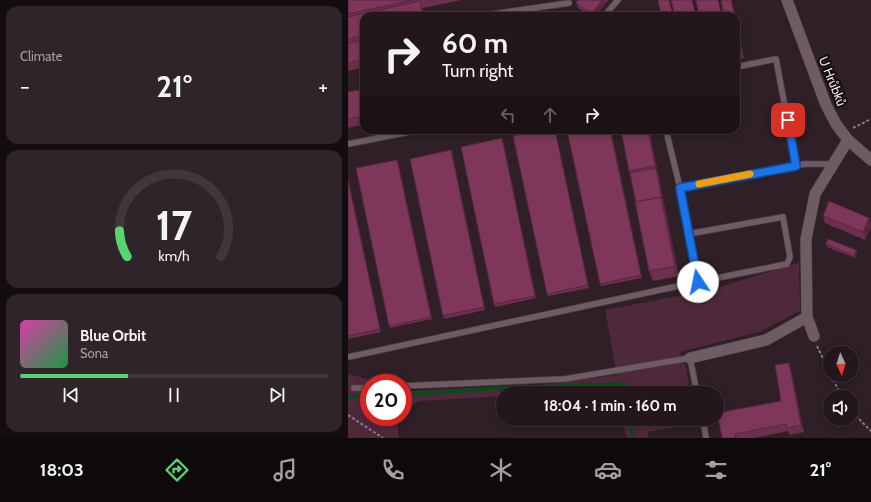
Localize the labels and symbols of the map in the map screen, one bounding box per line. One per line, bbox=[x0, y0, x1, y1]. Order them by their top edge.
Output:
street label: U Hrůbků bbox=[816, 54, 850, 108]
pin bbox=[771, 103, 805, 137]
position arrow bbox=[677, 261, 719, 303]
north arrow bbox=[823, 346, 859, 382]
speed limit sign: 20 bbox=[360, 374, 412, 426]

